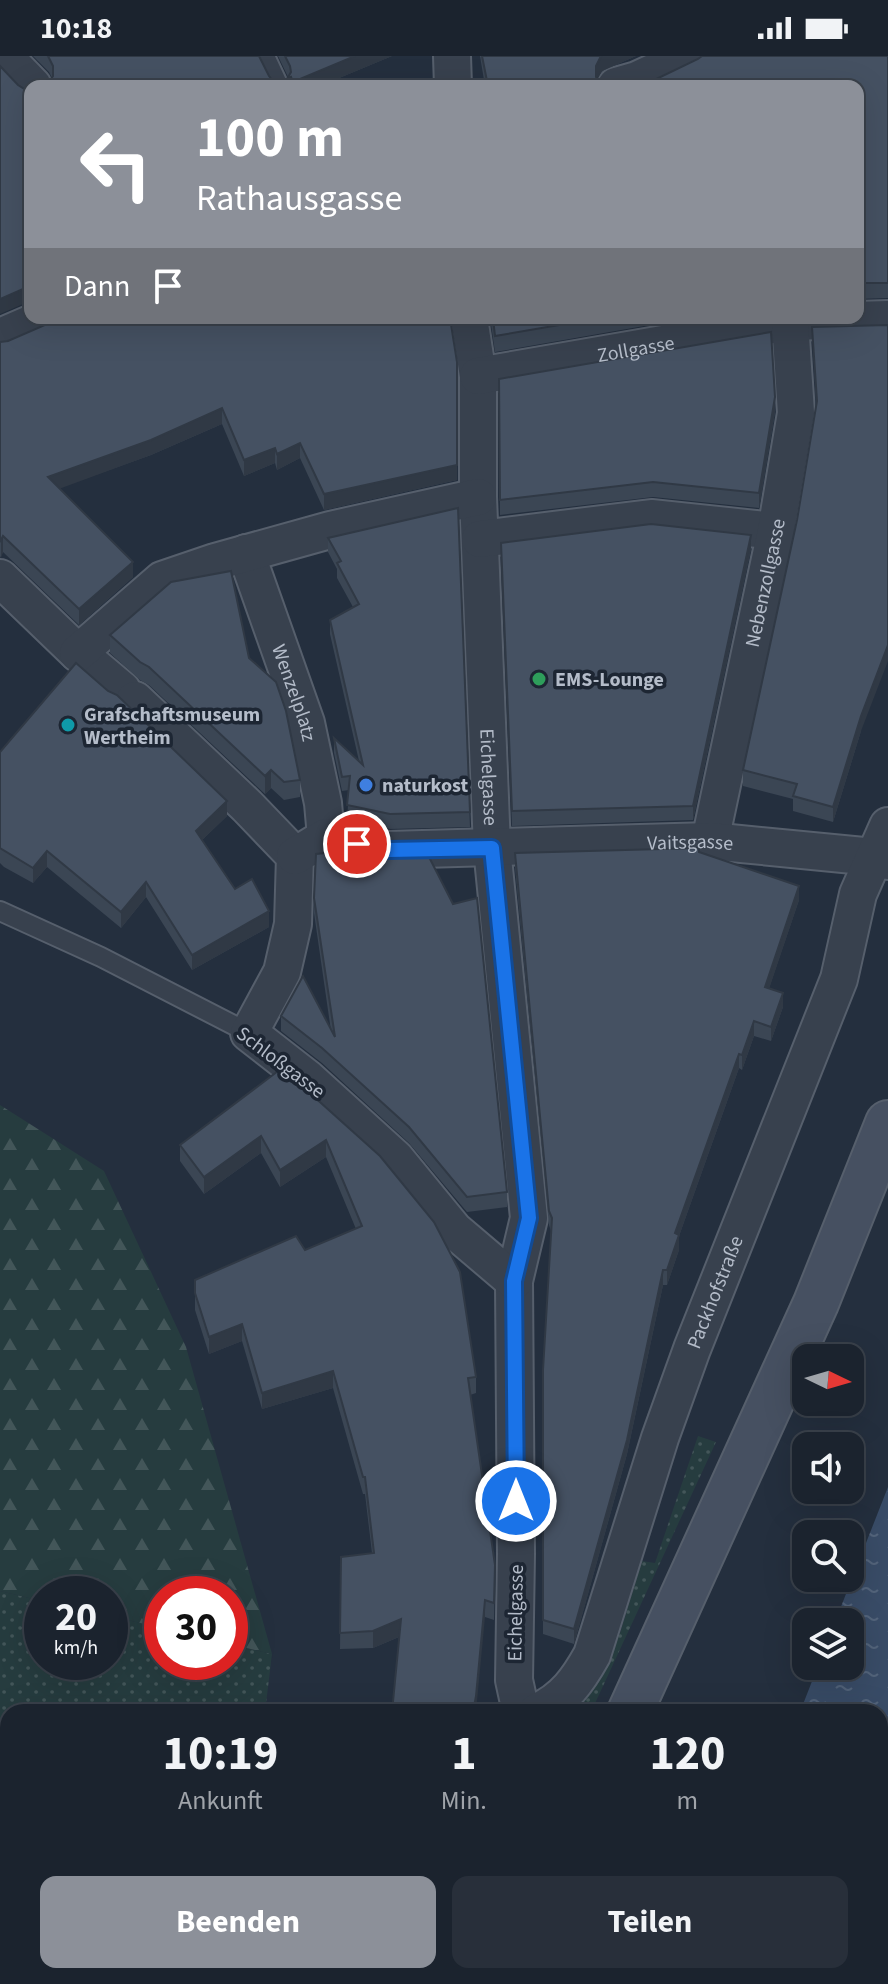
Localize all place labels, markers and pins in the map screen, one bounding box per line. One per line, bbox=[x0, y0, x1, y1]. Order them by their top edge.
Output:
place label: EMS-Lounge bbox=[555, 666, 664, 694]
marker: EMS-Lounge bbox=[530, 670, 548, 688]
place label: Grafschaftsmuseum Wertheim bbox=[84, 701, 260, 752]
marker: Grafschaftsmuseum Wertheim bbox=[59, 716, 77, 734]
place label: naturkost bbox=[382, 772, 468, 800]
marker: naturkost bbox=[357, 776, 375, 794]
pin bbox=[323, 810, 391, 878]

